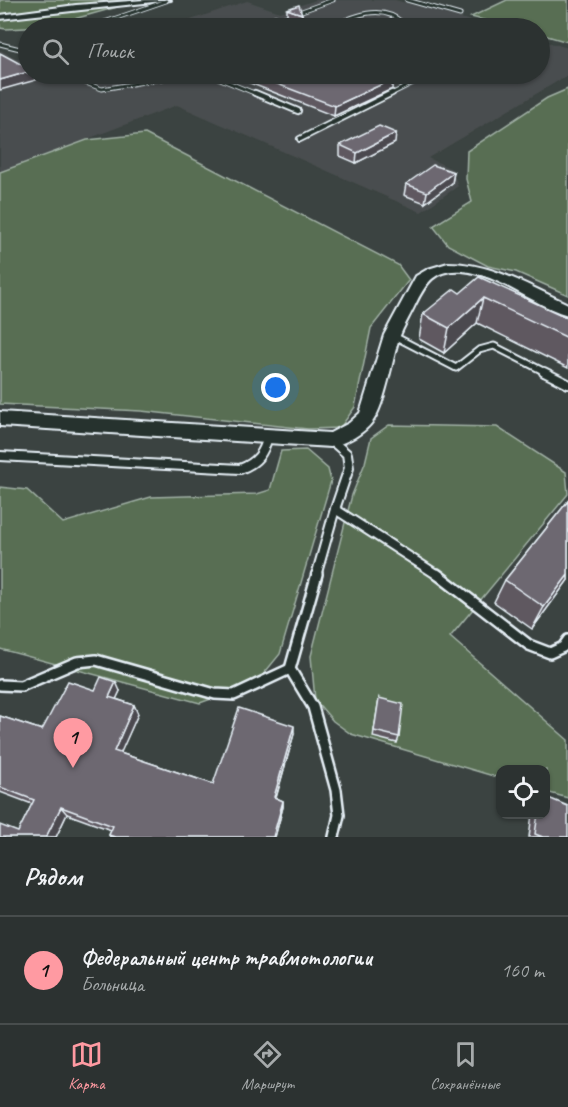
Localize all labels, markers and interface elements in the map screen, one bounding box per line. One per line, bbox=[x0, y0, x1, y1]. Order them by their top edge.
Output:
search box bbox=[18, 18, 550, 84]
icon: search bbox=[39, 35, 72, 68]
text: Поиск bbox=[87, 37, 133, 65]
your location bbox=[261, 373, 290, 402]
pin: 1 bbox=[54, 718, 92, 768]
map controls bbox=[496, 765, 550, 819]
button: locate bbox=[496, 765, 550, 819]
text: Рядом bbox=[24, 860, 82, 893]
text: Федеральный центр травмотологии bbox=[81, 944, 372, 972]
text: 1 bbox=[39, 958, 48, 983]
text: 160 m bbox=[501, 958, 544, 983]
text: Больница bbox=[81, 972, 144, 997]
tab: Карта bbox=[68, 1038, 105, 1094]
tab: Маршрут bbox=[241, 1038, 294, 1094]
tab: Сохранённые bbox=[430, 1038, 500, 1094]

